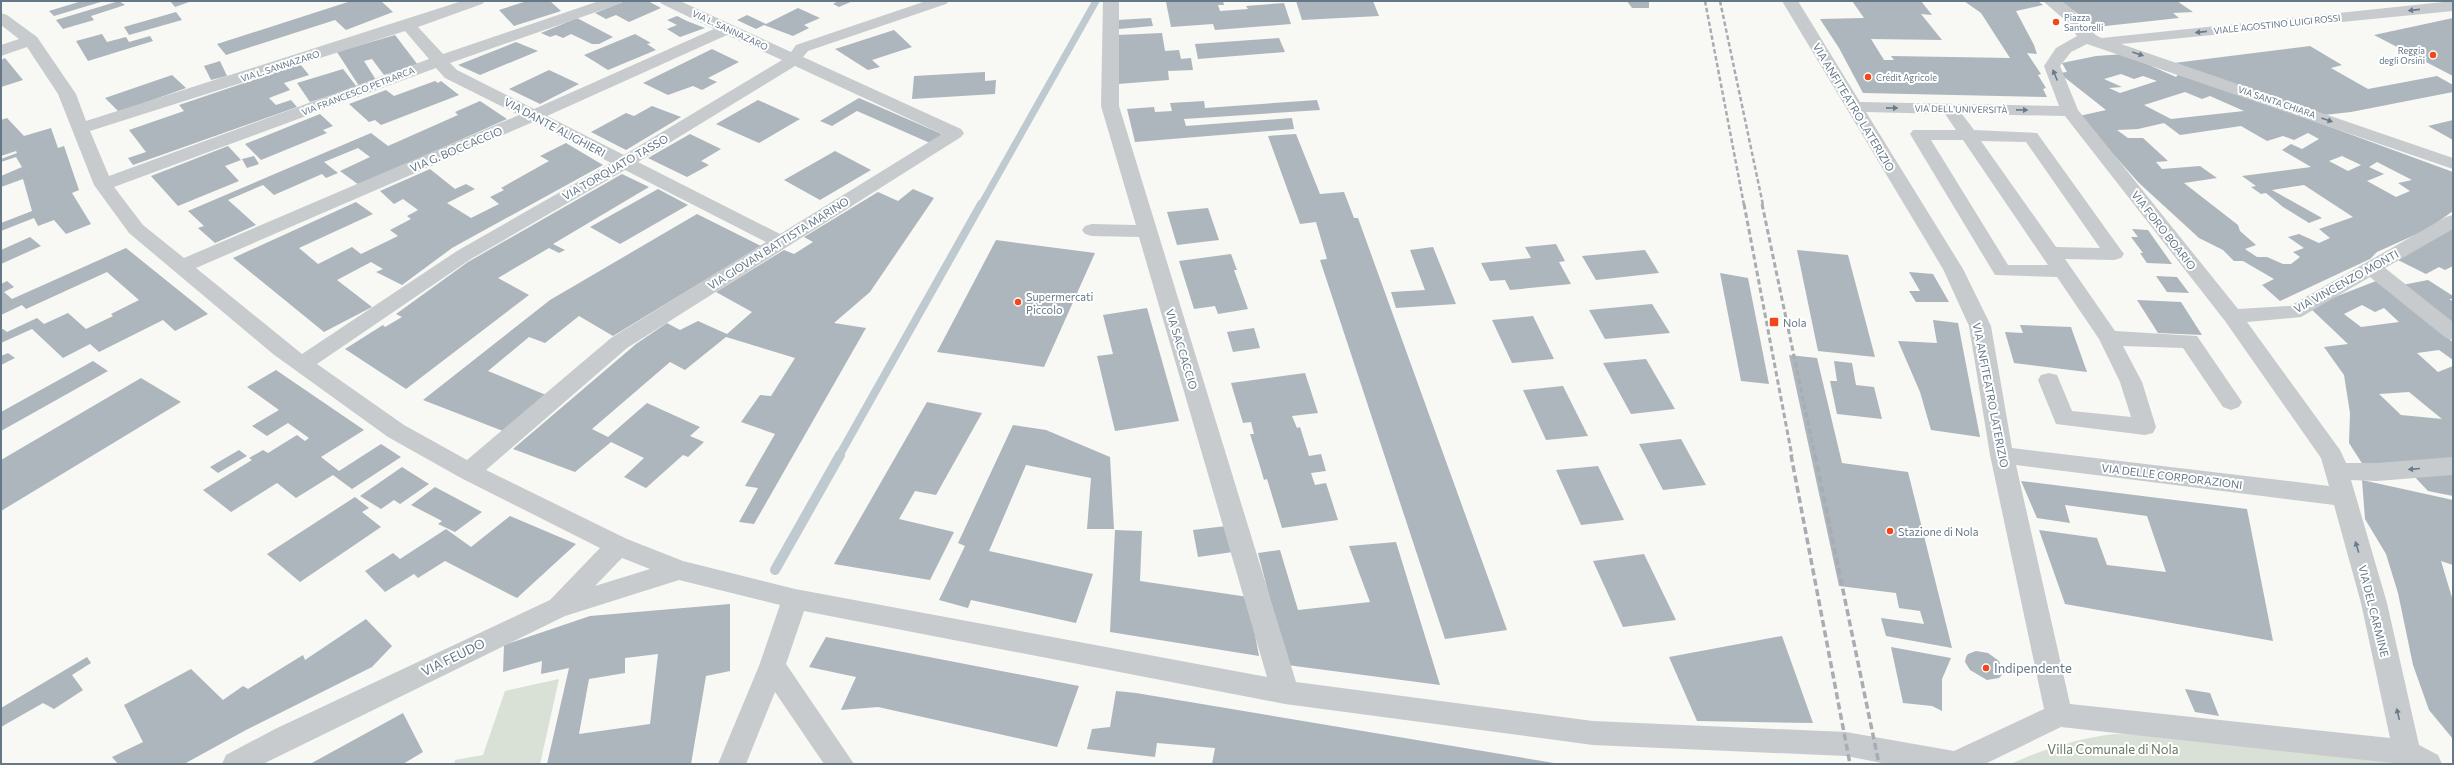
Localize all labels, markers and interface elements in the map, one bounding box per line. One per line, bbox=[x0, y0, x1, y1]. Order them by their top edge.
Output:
one-way arrow bbox=[2408, 7, 2420, 13]
street label: VIA L. SANNAZARO bbox=[690, 8, 770, 52]
place label: Piazza Santorelli bbox=[2064, 12, 2103, 33]
street label: VIALE AGOSTINO LUIGI ROSSI bbox=[2213, 12, 2341, 36]
marker: Piazza Santorelli bbox=[2051, 17, 2061, 27]
one-way arrow bbox=[2195, 28, 2207, 35]
street label: VIA ANFITEATRO LATERIZIO bbox=[1810, 40, 1898, 174]
place label: Reggia degli Orsini bbox=[2379, 45, 2425, 66]
street label: VIA L. SANNAZARO bbox=[239, 48, 321, 84]
marker: Reggia degli Orsini bbox=[2428, 50, 2438, 60]
one-way arrow bbox=[2132, 52, 2144, 58]
street label: VIA FRANCESCO PETRARCA bbox=[300, 64, 416, 118]
one-way arrow bbox=[2052, 68, 2058, 80]
marker: Crédit Agricole bbox=[1863, 72, 1873, 82]
place label: Crédit Agricole bbox=[1876, 72, 1937, 83]
street label: VIA SANTA CHIARA bbox=[2237, 83, 2317, 121]
street label: VIA DANTE ALIGHIERI bbox=[502, 95, 608, 159]
street label: VIA DELL'UNIVERSITÀ bbox=[1914, 102, 2008, 115]
one-way arrow bbox=[1886, 105, 1899, 111]
one-way arrow bbox=[2016, 107, 2029, 113]
one-way arrow bbox=[2321, 117, 2333, 123]
street label: VIA G. BOCCACCIO bbox=[408, 124, 504, 174]
street label: VIA TORQUATO TASSO bbox=[560, 131, 670, 203]
street label: VIA FORO BOARIO bbox=[2129, 188, 2199, 272]
street label: VIA GIOVAN BATTISTA MARINO bbox=[705, 194, 851, 292]
street label: VIA VINCENZO MONTI bbox=[2291, 247, 2401, 315]
place label: Supermercati Piccolo bbox=[1026, 290, 1094, 316]
marker: Supermercati Piccolo bbox=[1013, 297, 1023, 307]
street label: VIA SACCACCIO bbox=[1164, 307, 1200, 391]
marker: Nola bbox=[1768, 316, 1780, 328]
place label: Nola bbox=[1783, 316, 1806, 329]
street label: VIA ANFITEATRO LATERIZIO bbox=[1971, 321, 2011, 469]
street label: VIA DELLE CORPORAZIONI bbox=[2101, 461, 2243, 491]
one-way arrow bbox=[2408, 466, 2420, 472]
place label: Stazione di Nola bbox=[1898, 525, 1978, 538]
marker: Stazione di Nola bbox=[1885, 526, 1895, 536]
one-way arrow bbox=[2354, 541, 2360, 553]
street label: VIA DEL CARMINE bbox=[2356, 564, 2392, 658]
street label: VIA FEUDO bbox=[419, 635, 487, 679]
place label: Indipendente bbox=[1994, 660, 2072, 676]
marker: Indipendente bbox=[1981, 663, 1991, 673]
one-way arrow bbox=[2395, 708, 2401, 720]
park label: Villa Comunale di Nola bbox=[2047, 741, 2179, 757]

